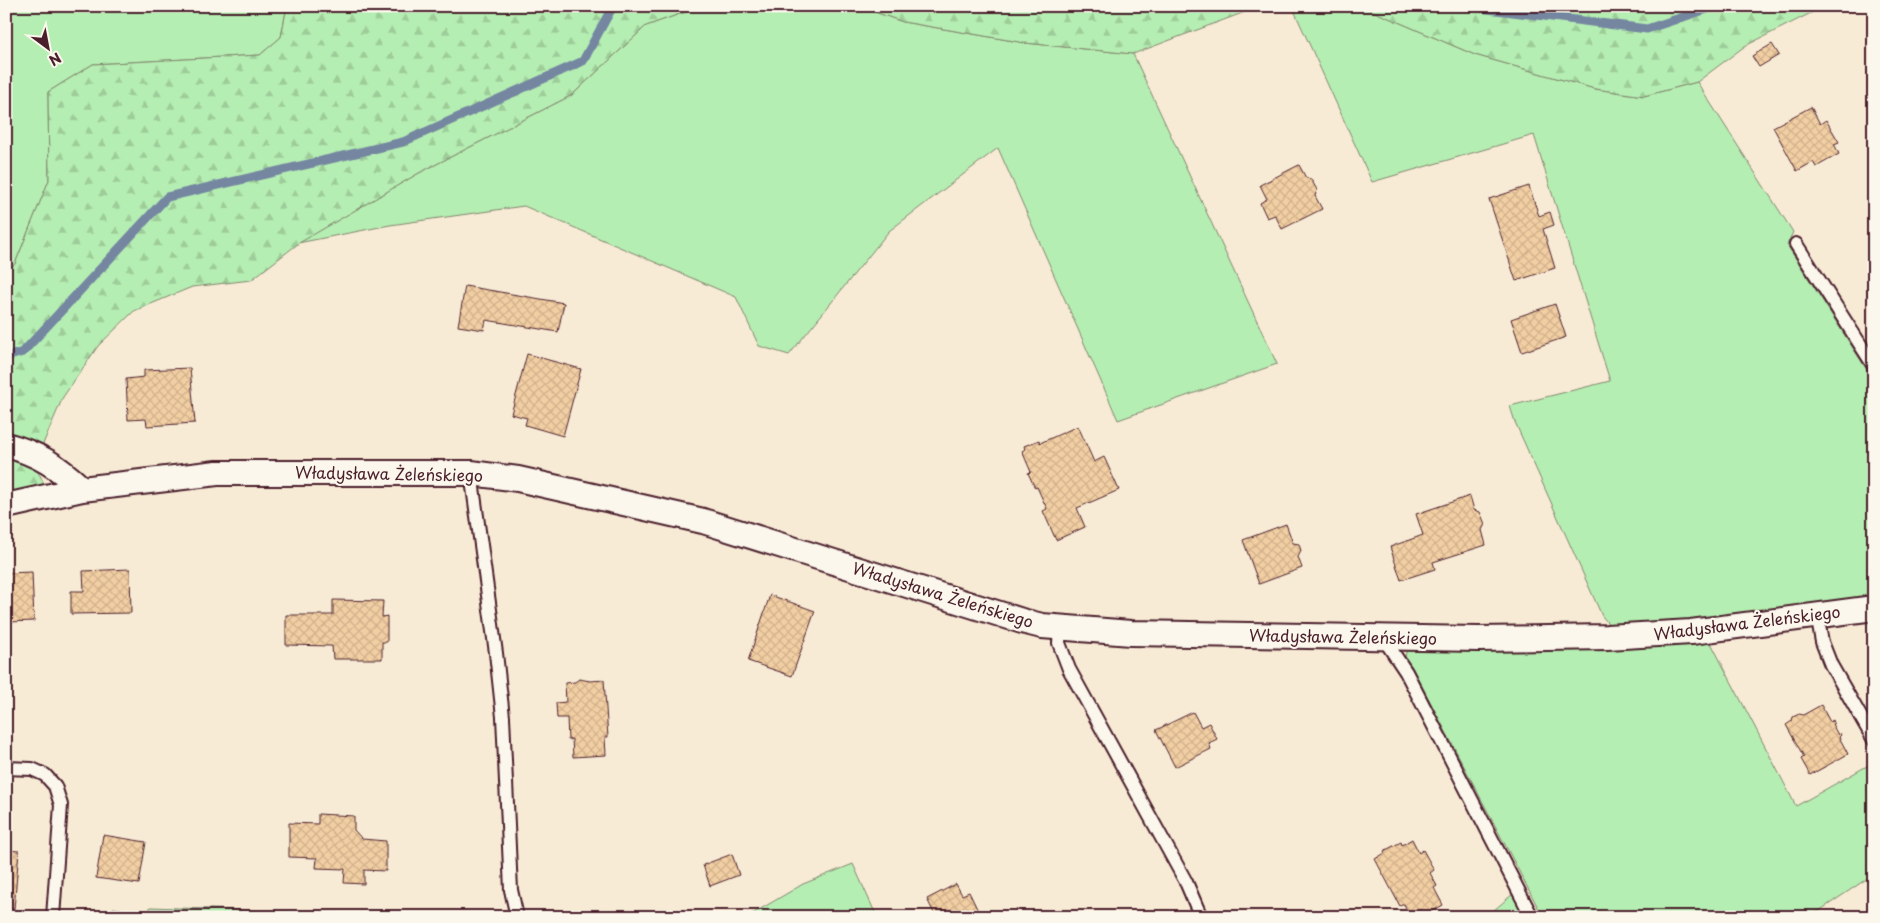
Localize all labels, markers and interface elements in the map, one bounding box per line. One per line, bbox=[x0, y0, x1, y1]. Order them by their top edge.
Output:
north arrow bbox=[22, 22, 72, 72]
text: N bbox=[45, 48, 65, 71]
street label: Władysława Żeleńskiego bbox=[295, 459, 483, 487]
street label: Władysława Żeleńskiego bbox=[850, 555, 1037, 633]
street label: Władysława Żeleńskiego bbox=[1652, 599, 1842, 645]
street label: Władysława Żeleńskiego bbox=[1249, 622, 1437, 650]

